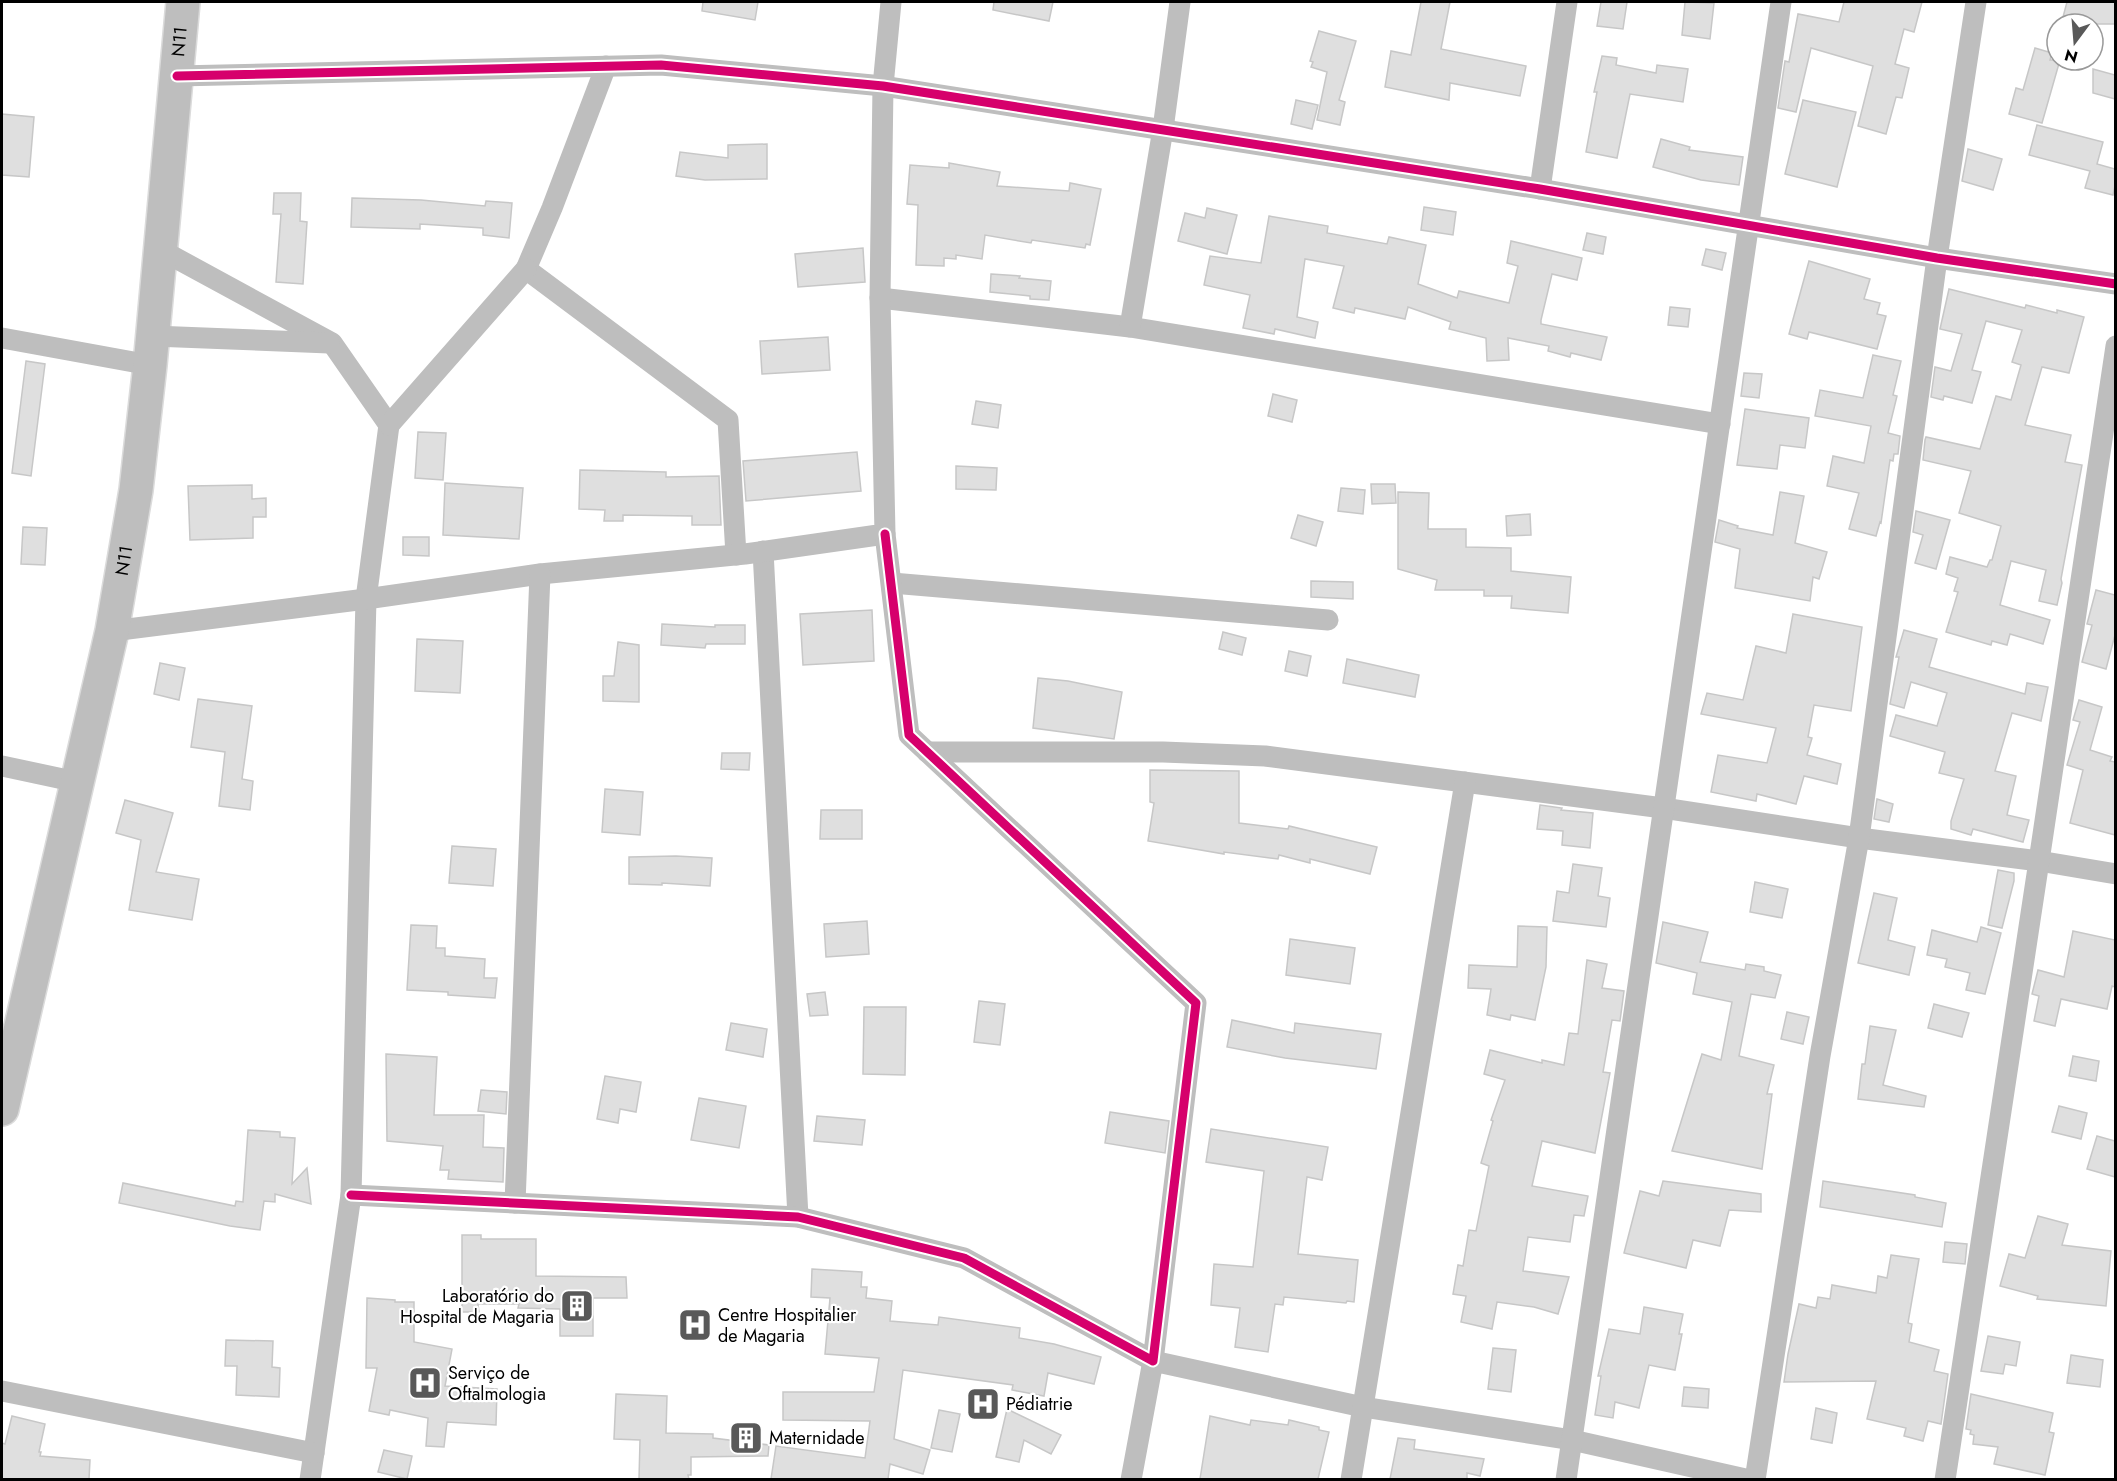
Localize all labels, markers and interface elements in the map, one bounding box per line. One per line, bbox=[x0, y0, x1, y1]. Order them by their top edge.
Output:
north arrow bbox=[2045, 12, 2105, 72]
street label: N11 bbox=[165, 25, 194, 58]
text: N bbox=[2062, 43, 2080, 69]
street label: N11 bbox=[109, 543, 139, 578]
place label: Laboratório do Hospital de Magaria bbox=[400, 1283, 554, 1330]
building icon: Laboratório do Hospital de Magaria bbox=[559, 1288, 595, 1324]
place label: Centre Hospitalier de Magaria bbox=[718, 1302, 857, 1349]
hospital icon: Centre Hospitalier de Magaria bbox=[677, 1307, 713, 1343]
place label: Serviço de Oftalmologia bbox=[448, 1360, 546, 1407]
hospital icon: Serviço de Oftalmologia bbox=[407, 1365, 443, 1401]
hospital icon: Pédiatrie bbox=[965, 1386, 1001, 1422]
place label: Pédiatrie bbox=[1006, 1391, 1073, 1417]
building icon: Maternidade bbox=[728, 1420, 764, 1456]
place label: Maternidade bbox=[769, 1425, 865, 1451]

